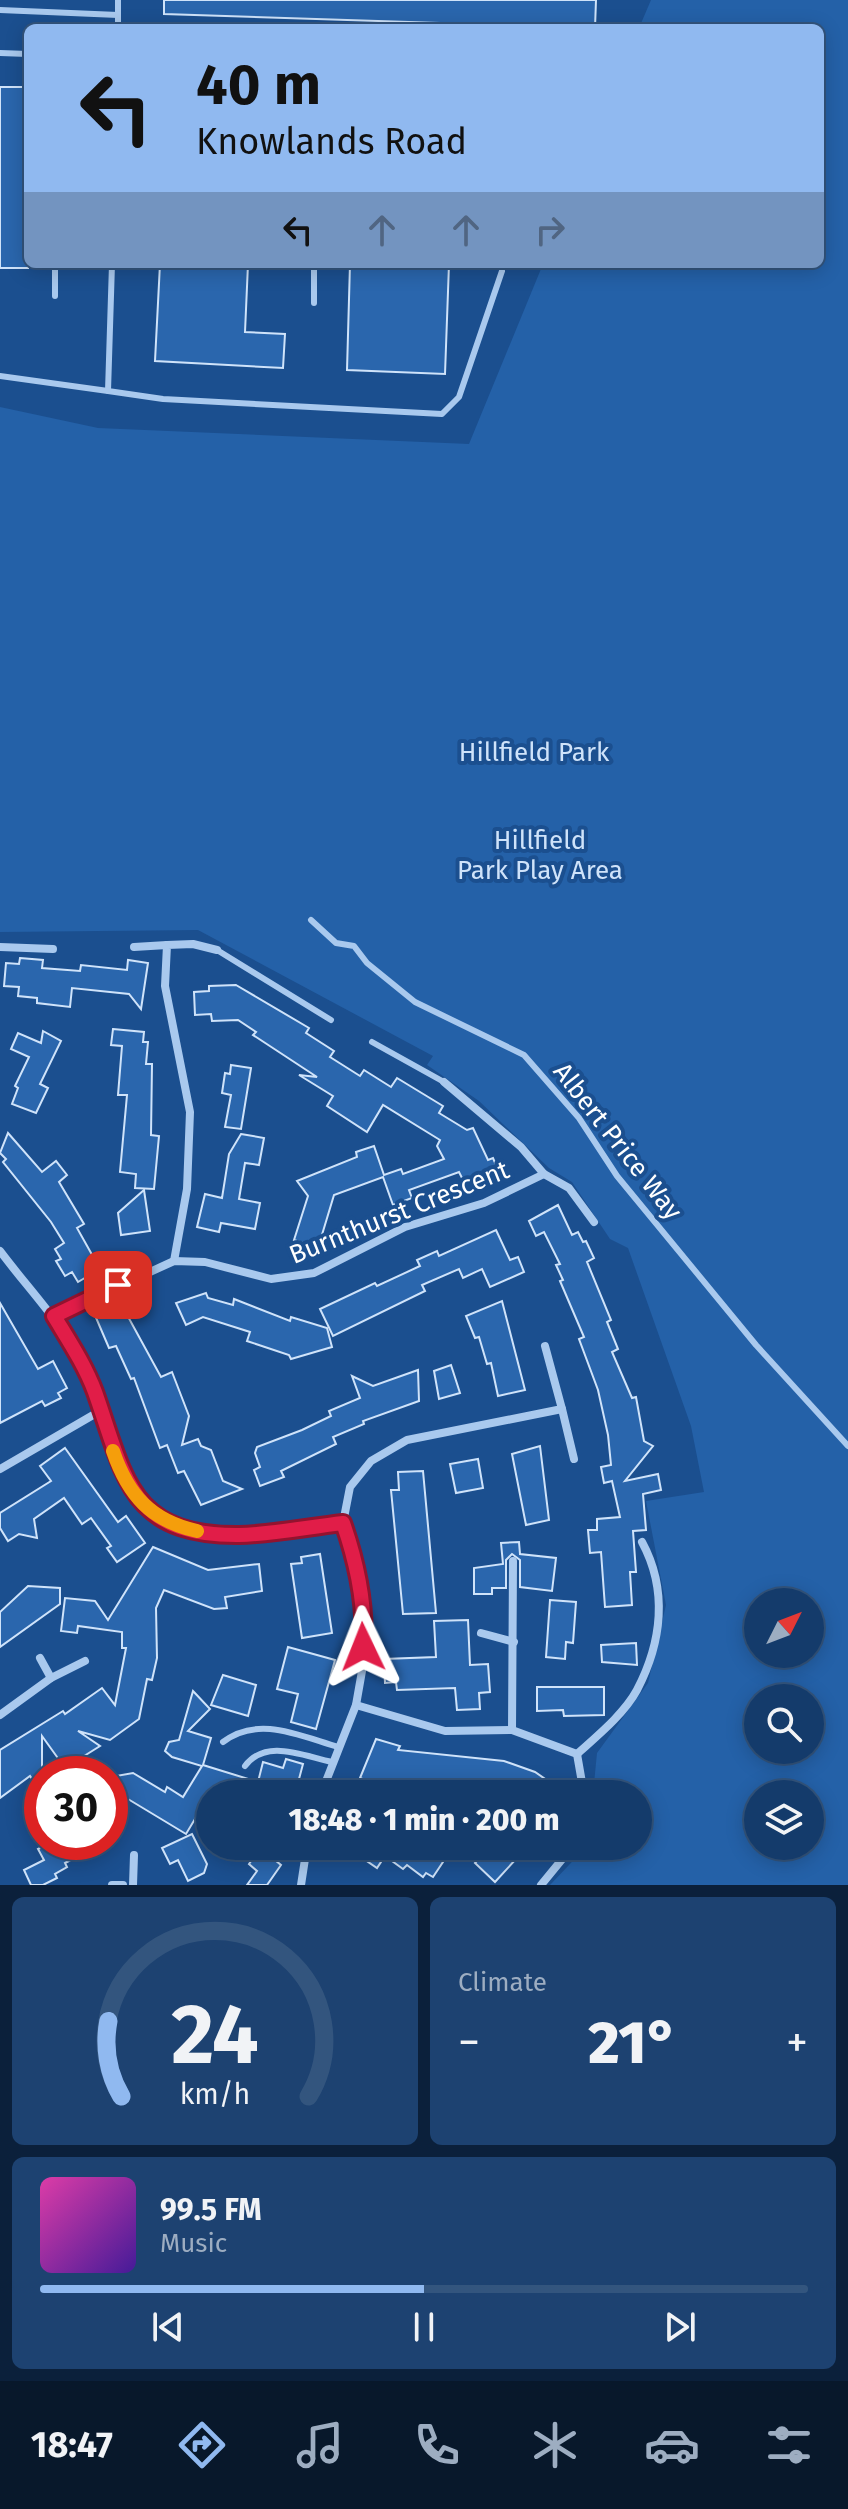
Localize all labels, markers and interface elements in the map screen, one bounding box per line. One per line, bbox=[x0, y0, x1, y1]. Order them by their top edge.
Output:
text: 40 m bbox=[196, 52, 321, 119]
icon: left bbox=[64, 56, 168, 160]
text: Knowlands Road bbox=[196, 120, 467, 164]
icon: left bbox=[276, 208, 320, 252]
icon: ahead bbox=[360, 208, 404, 252]
icon: ahead bbox=[444, 208, 488, 252]
icon: right bbox=[528, 208, 572, 252]
park label: Hillfield Park bbox=[459, 737, 610, 768]
park label: Hillfield Park Play Area bbox=[457, 825, 623, 886]
street label: Albert Price Way bbox=[547, 1057, 689, 1226]
street label: Burnthurst Crescent bbox=[285, 1154, 514, 1271]
pin bbox=[84, 1251, 152, 1319]
icon: arrive bbox=[96, 1263, 140, 1307]
north arrow bbox=[744, 1588, 824, 1668]
map controls bbox=[744, 1588, 824, 1860]
position arrow bbox=[321, 1605, 405, 1689]
button: search bbox=[744, 1684, 824, 1764]
speed limit sign: 30 bbox=[24, 1756, 128, 1860]
button: layers bbox=[744, 1780, 824, 1860]
text: 18:48 · 1 min · 200 m bbox=[288, 1802, 560, 1838]
text: Climate bbox=[458, 1967, 547, 1998]
text: 24 bbox=[171, 1985, 259, 2085]
text: 21° bbox=[588, 2007, 678, 2079]
text: − bbox=[458, 2016, 480, 2069]
text: + bbox=[786, 2016, 808, 2069]
text: km/h bbox=[180, 2077, 250, 2112]
text: 99.5 FM bbox=[160, 2192, 262, 2228]
text: Music bbox=[160, 2228, 227, 2259]
icon: previous bbox=[146, 2305, 190, 2349]
icon: pause bbox=[402, 2305, 446, 2349]
icon: next bbox=[658, 2305, 702, 2349]
icon: directions bbox=[174, 2417, 230, 2473]
icon: music bbox=[292, 2417, 348, 2473]
icon: phone bbox=[409, 2417, 465, 2473]
icon: climate bbox=[527, 2417, 583, 2473]
icon: car bbox=[644, 2417, 700, 2473]
icon: filters bbox=[761, 2417, 817, 2473]
text: 18:47 bbox=[31, 2423, 113, 2467]

